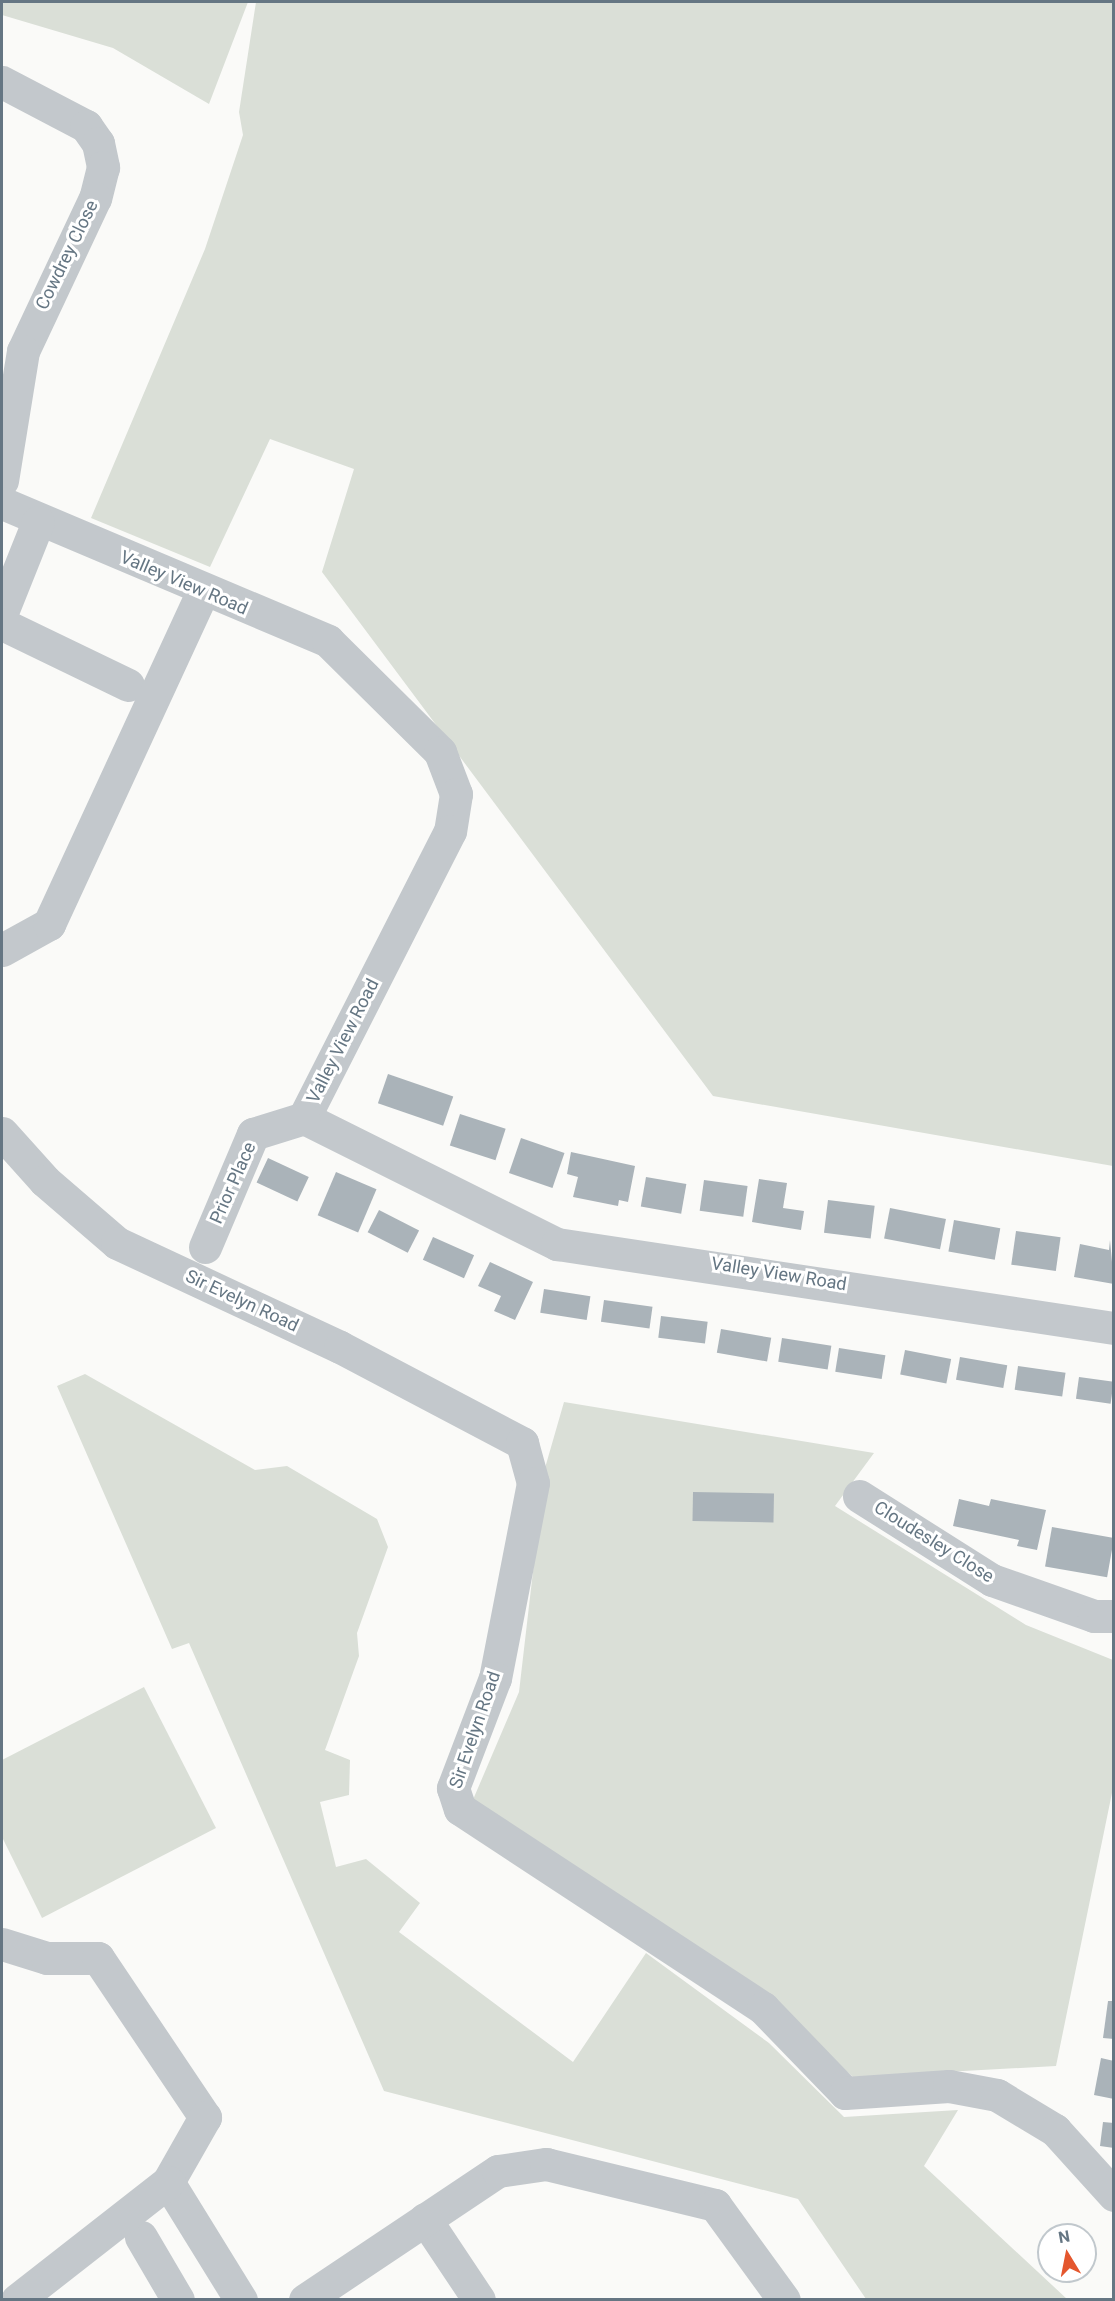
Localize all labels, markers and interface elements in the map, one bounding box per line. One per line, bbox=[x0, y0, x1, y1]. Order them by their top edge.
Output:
street label: Cowdrey Close bbox=[31, 197, 103, 313]
street label: Valley View Road bbox=[117, 546, 251, 620]
street label: Valley View Road bbox=[302, 975, 384, 1107]
street label: Prior Place bbox=[205, 1139, 261, 1227]
street label: Valley View Road bbox=[710, 1253, 848, 1295]
street label: Sir Evelyn Road bbox=[182, 1265, 302, 1337]
street label: Cloudesley Close bbox=[870, 1496, 998, 1588]
street label: Sir Evelyn Road bbox=[445, 1669, 505, 1791]
north arrow bbox=[1037, 2223, 1097, 2283]
text: N bbox=[1057, 2226, 1071, 2247]

